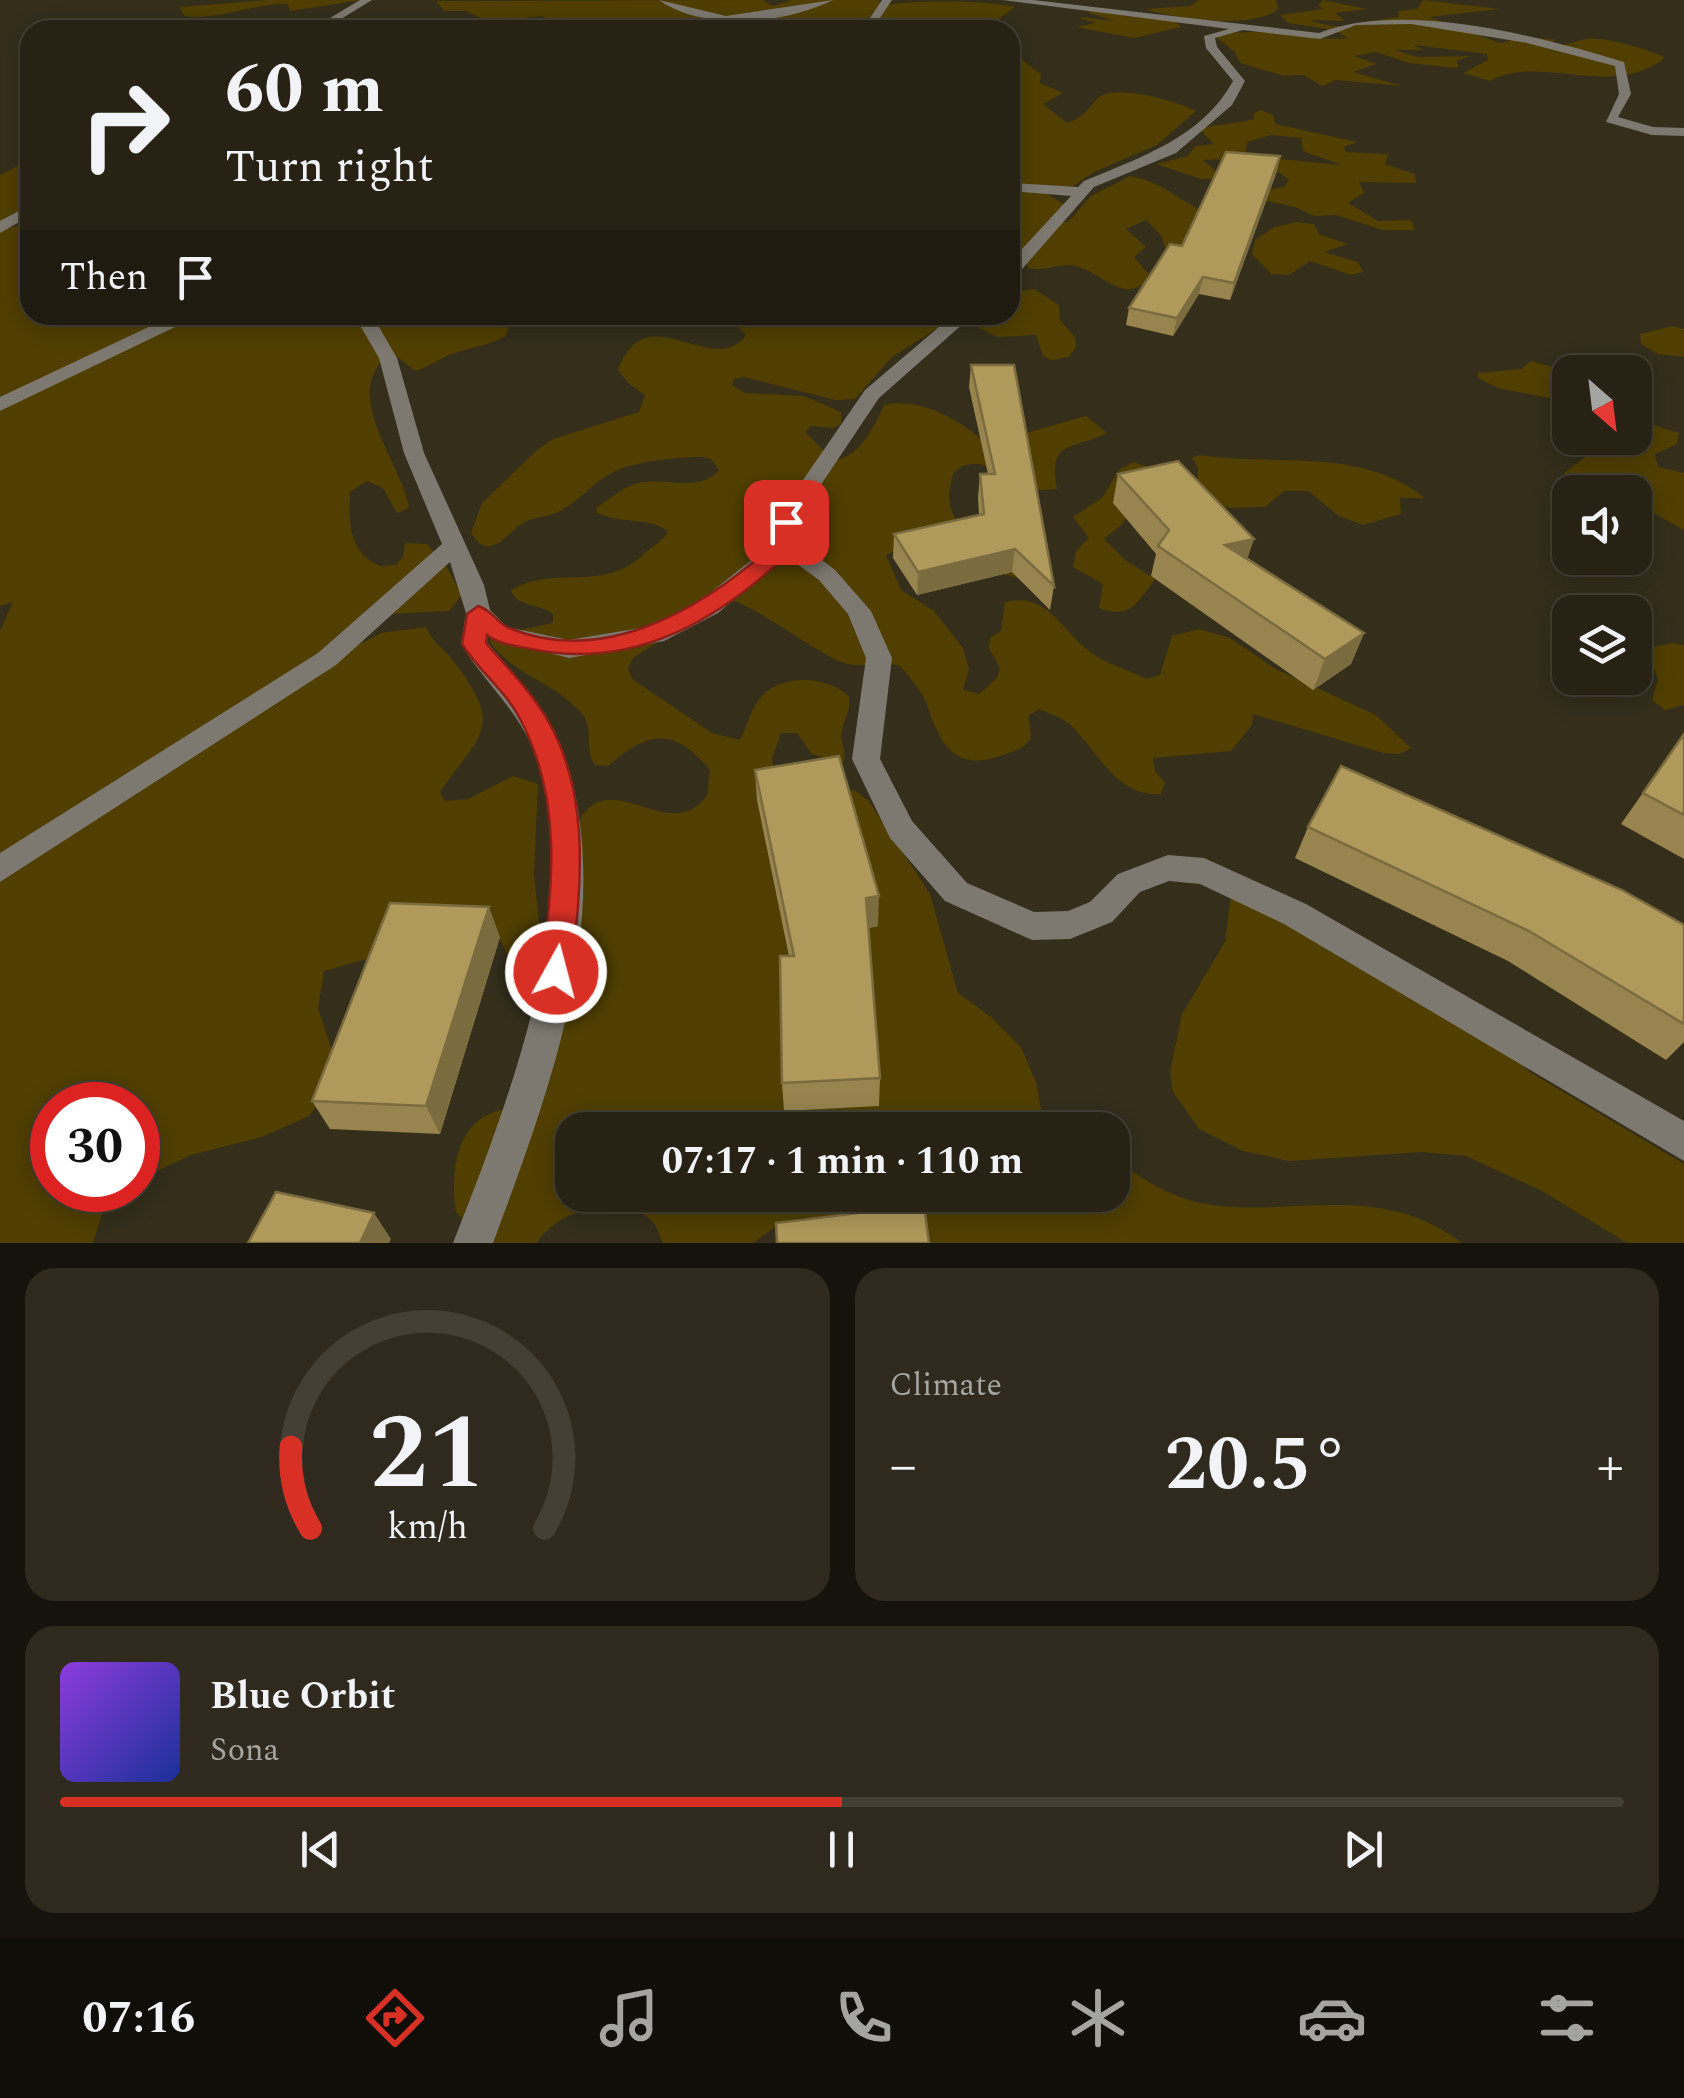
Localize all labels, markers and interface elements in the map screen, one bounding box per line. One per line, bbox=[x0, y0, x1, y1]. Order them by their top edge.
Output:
text: 60 m bbox=[225, 37, 384, 143]
icon: right bbox=[60, 60, 190, 190]
text: Turn right bbox=[225, 133, 434, 202]
text: Then bbox=[60, 249, 148, 307]
icon: arrive bbox=[168, 250, 223, 305]
north arrow bbox=[1552, 355, 1652, 455]
map controls bbox=[1552, 355, 1652, 695]
button: sound bbox=[1552, 475, 1652, 575]
pin bbox=[744, 480, 829, 565]
icon: arrive bbox=[759, 495, 814, 550]
button: layers bbox=[1552, 595, 1652, 695]
position arrow bbox=[504, 920, 608, 1024]
speed limit sign: 30 bbox=[30, 1082, 160, 1212]
text: 07:17 · 1 min · 110 m bbox=[662, 1133, 1023, 1191]
text: Climate bbox=[890, 1361, 1002, 1410]
text: 21 bbox=[369, 1376, 486, 1534]
text: 20.5° bbox=[1165, 1409, 1349, 1523]
text: − bbox=[890, 1425, 917, 1508]
text: + bbox=[1596, 1425, 1624, 1508]
text: km/h bbox=[387, 1500, 467, 1555]
text: Blue Orbit bbox=[210, 1668, 395, 1726]
text: Sona bbox=[210, 1726, 279, 1775]
icon: previous bbox=[293, 1822, 348, 1877]
icon: pause bbox=[814, 1822, 869, 1877]
icon: next bbox=[1336, 1822, 1391, 1877]
icon: directions bbox=[360, 1983, 430, 2053]
icon: music bbox=[594, 1983, 664, 2053]
icon: phone bbox=[829, 1983, 899, 2053]
icon: climate bbox=[1063, 1983, 1133, 2053]
icon: car bbox=[1297, 1983, 1367, 2053]
icon: filters bbox=[1532, 1983, 1602, 2053]
text: 07:16 bbox=[82, 1984, 195, 2053]

